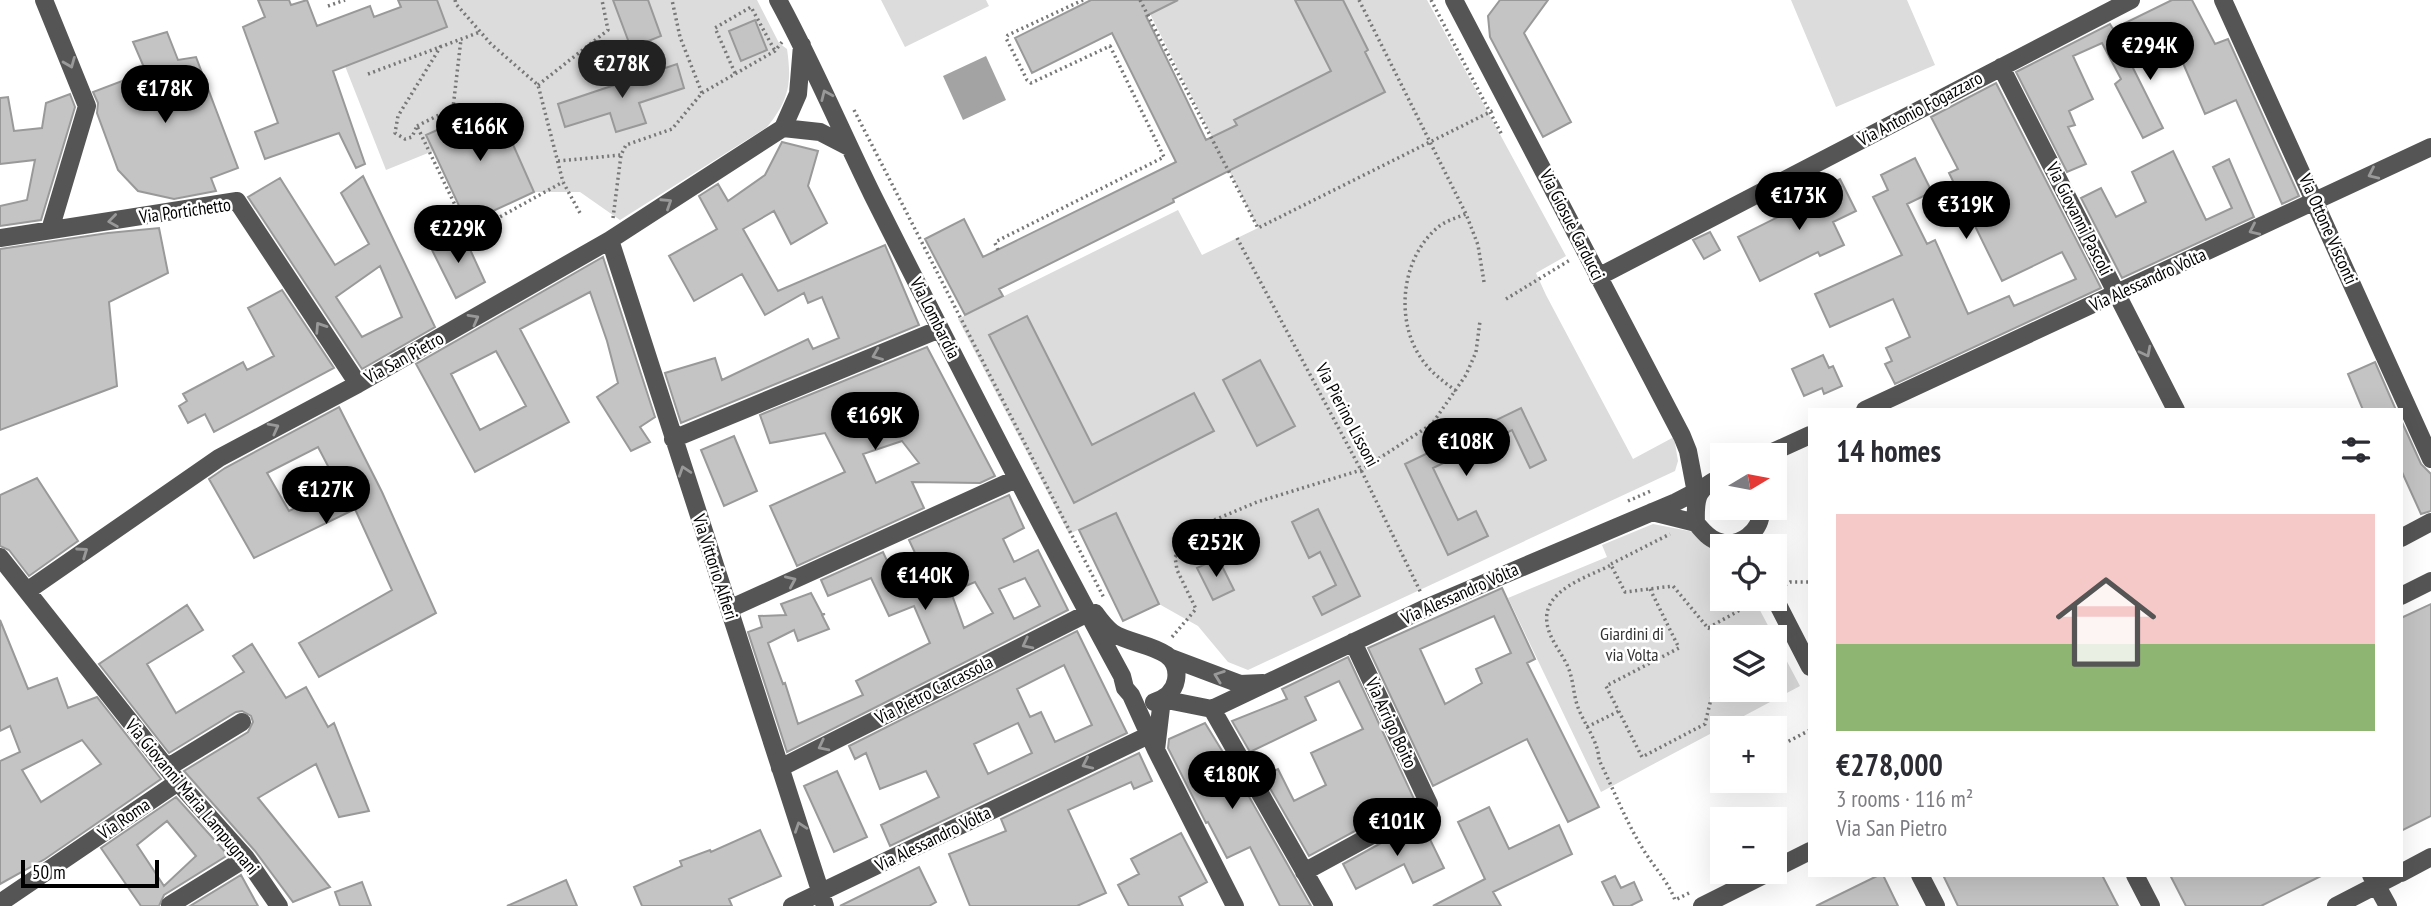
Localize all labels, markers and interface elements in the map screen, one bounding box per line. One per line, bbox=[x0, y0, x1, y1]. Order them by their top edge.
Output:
pin: €294K bbox=[2101, 22, 2199, 82]
text: €294K bbox=[2122, 30, 2178, 59]
pin: €278K bbox=[573, 41, 671, 100]
text: €278K bbox=[594, 48, 650, 77]
one-way arrow bbox=[61, 57, 75, 69]
pin: €178K bbox=[116, 66, 214, 125]
street label: Via Antonio Fogazzaro bbox=[1852, 66, 1986, 152]
text: €178K bbox=[137, 73, 193, 102]
one-way arrow bbox=[820, 90, 834, 103]
pin: €166K bbox=[431, 104, 529, 163]
text: €166K bbox=[452, 111, 508, 140]
street label: Via Giovanni Pascoli bbox=[2041, 157, 2118, 279]
street label: Via Giosuè Carducci bbox=[1534, 165, 1610, 284]
one-way arrow bbox=[2368, 166, 2380, 180]
street label: Via Ottone Visconti bbox=[2293, 169, 2363, 288]
pin: €173K bbox=[1750, 173, 1848, 232]
text: €173K bbox=[1771, 180, 1827, 209]
pin: €319K bbox=[1917, 182, 2015, 241]
text: €319K bbox=[1938, 189, 1994, 218]
street label: Via Portichetto bbox=[137, 193, 232, 228]
one-way arrow bbox=[660, 199, 673, 212]
pin: €229K bbox=[409, 205, 507, 265]
one-way arrow bbox=[107, 213, 119, 228]
text: €229K bbox=[430, 213, 486, 242]
one-way arrow bbox=[2249, 222, 2261, 236]
street label: Via Alessandro Volta bbox=[2085, 243, 2210, 317]
street label: Via Lombardia bbox=[905, 272, 966, 362]
one-way arrow bbox=[466, 314, 479, 327]
one-way arrow bbox=[316, 322, 329, 335]
street label: Via San Pietro bbox=[359, 326, 448, 389]
one-way arrow bbox=[2138, 345, 2152, 357]
one-way arrow bbox=[872, 347, 884, 361]
street label: Via Pierino Lissoni bbox=[1310, 358, 1384, 471]
pin: €169K bbox=[826, 392, 924, 452]
text: €169K bbox=[847, 400, 903, 429]
pin: €108K bbox=[1417, 419, 1515, 478]
one-way arrow bbox=[267, 423, 279, 436]
text: €108K bbox=[1438, 426, 1494, 455]
text: 14 homes bbox=[1836, 431, 1941, 470]
icon: filters bbox=[2337, 431, 2375, 469]
north arrow bbox=[1710, 443, 1787, 520]
map controls bbox=[1710, 443, 1787, 884]
pin: €127K bbox=[277, 466, 375, 526]
one-way arrow bbox=[677, 466, 692, 478]
text: €127K bbox=[298, 474, 354, 503]
street label: Via Vittorio Alfieri bbox=[687, 510, 743, 622]
pin: €252K bbox=[1167, 520, 1265, 579]
text: €252K bbox=[1188, 527, 1244, 556]
button: locate bbox=[1710, 534, 1787, 611]
one-way arrow bbox=[75, 548, 88, 560]
pin: €140K bbox=[876, 552, 974, 612]
street label: Via Alessandro Volta bbox=[1397, 557, 1522, 630]
icon: home bbox=[2043, 559, 2169, 685]
text: €140K bbox=[897, 560, 953, 589]
one-way arrow bbox=[784, 575, 796, 589]
park label: Giardini di via Volta bbox=[1600, 622, 1664, 666]
button: layers bbox=[1710, 625, 1787, 702]
one-way arrow bbox=[1022, 635, 1034, 649]
street label: Via Pietro Carcassola bbox=[870, 650, 997, 730]
one-way arrow bbox=[1214, 670, 1226, 684]
street label: Via Arrigo Boito bbox=[1360, 673, 1423, 772]
street label: Via Giovanni Maria Lampugnani bbox=[120, 713, 264, 879]
button: + bbox=[1710, 716, 1787, 793]
one-way arrow bbox=[818, 737, 830, 751]
text: €278,000 bbox=[1836, 745, 1943, 784]
pin: €180K bbox=[1183, 752, 1281, 811]
one-way arrow bbox=[1082, 756, 1094, 770]
text: €180K bbox=[1204, 759, 1260, 788]
text: 3 rooms · 116 m² bbox=[1836, 784, 1973, 813]
street label: Via Roma bbox=[92, 793, 154, 845]
pin: €101K bbox=[1348, 798, 1446, 858]
street label: Via Alessandro Volta bbox=[870, 801, 994, 877]
text: €101K bbox=[1369, 806, 1425, 835]
button: − bbox=[1710, 807, 1787, 884]
text: Via San Pietro bbox=[1836, 813, 1947, 842]
one-way arrow bbox=[794, 822, 808, 834]
scale bar bbox=[21, 857, 159, 889]
text: 50 m bbox=[32, 860, 66, 884]

